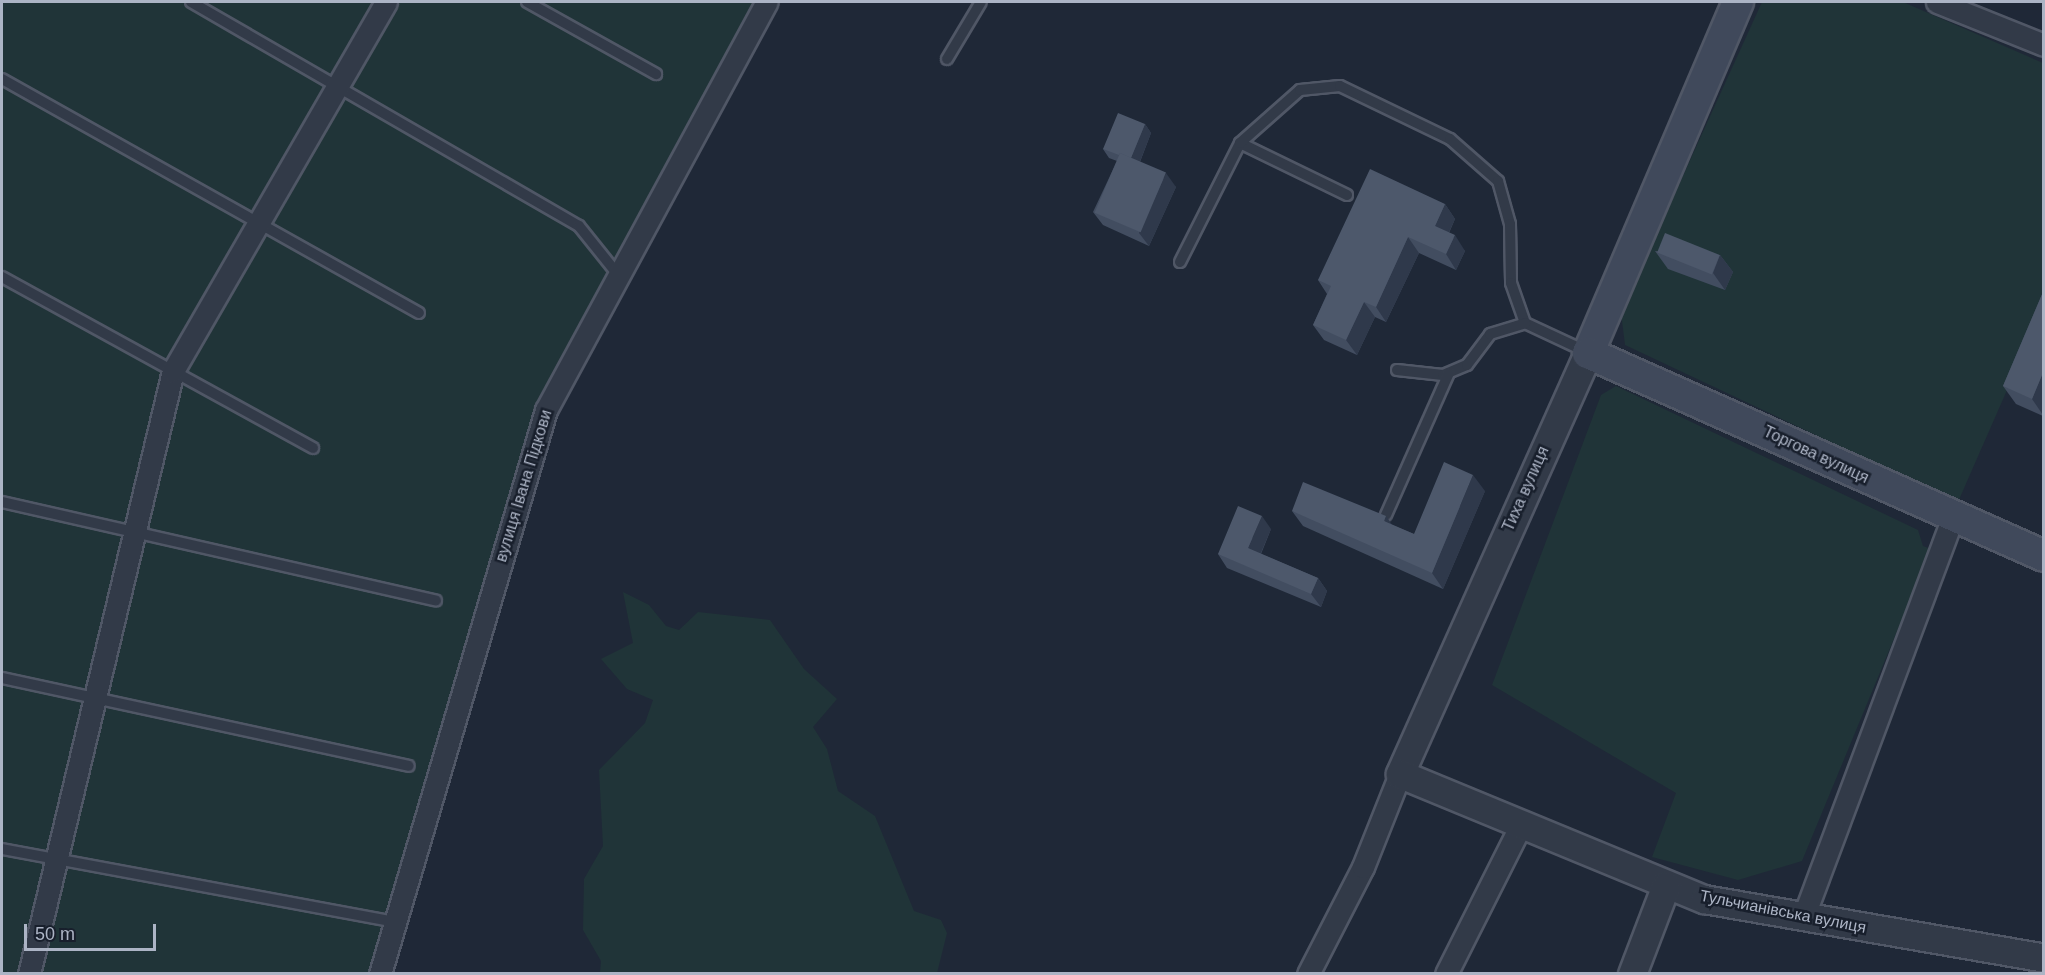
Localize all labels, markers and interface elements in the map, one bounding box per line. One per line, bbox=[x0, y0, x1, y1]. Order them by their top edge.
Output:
street label: вулиця Івана Підкови bbox=[492, 408, 556, 564]
street label: Торгова вулиця bbox=[1760, 422, 1872, 488]
street label: Тиха вулиця bbox=[1499, 443, 1553, 535]
street label: Тульчианівська вулиця bbox=[1698, 886, 1868, 938]
scale bar bbox=[27, 912, 159, 950]
text: 50 m bbox=[35, 924, 75, 944]

